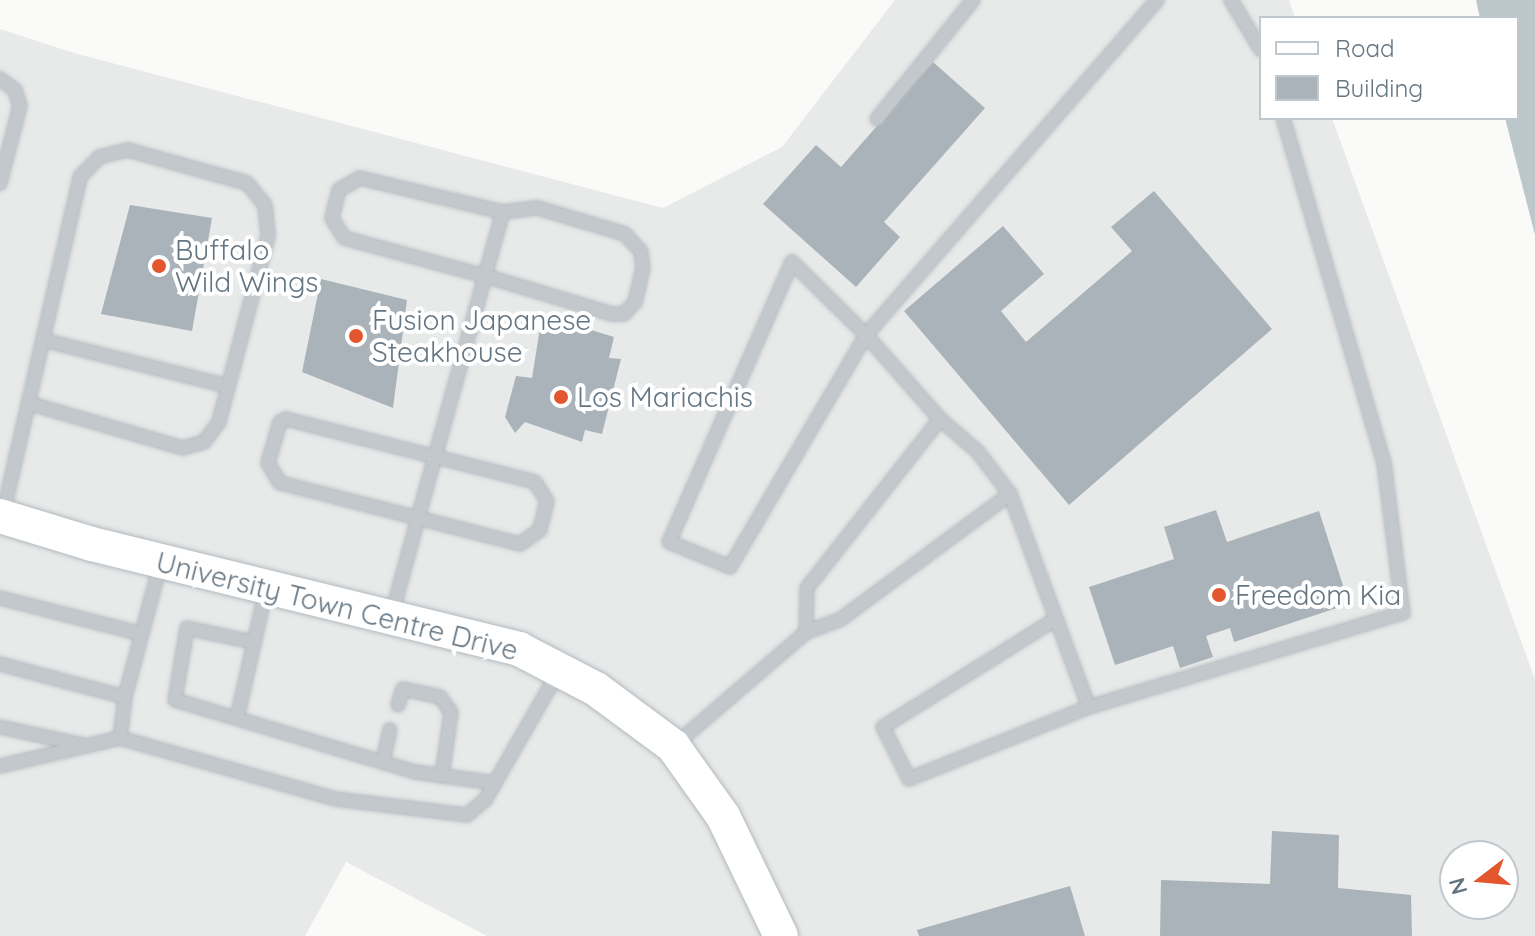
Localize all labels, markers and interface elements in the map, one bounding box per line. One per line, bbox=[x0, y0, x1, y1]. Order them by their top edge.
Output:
legend bbox=[1259, 16, 1519, 120]
text: Road bbox=[1335, 33, 1395, 63]
text: Building bbox=[1335, 73, 1423, 103]
place label: Buffalo Wild Wings bbox=[175, 233, 318, 299]
marker: Buffalo Wild Wings bbox=[150, 257, 168, 275]
place label: Fusion Japanese Steakhouse bbox=[372, 303, 591, 369]
marker: Fusion Japanese Steakhouse bbox=[347, 327, 365, 345]
place label: Los Mariachis bbox=[577, 380, 753, 414]
marker: Los Mariachis bbox=[552, 388, 570, 406]
street label: University Town Centre Drive bbox=[153, 545, 521, 667]
place label: Freedom Kia bbox=[1235, 578, 1401, 612]
marker: Freedom Kia bbox=[1210, 586, 1228, 604]
north arrow bbox=[1439, 840, 1519, 920]
text: N bbox=[1442, 874, 1474, 898]

